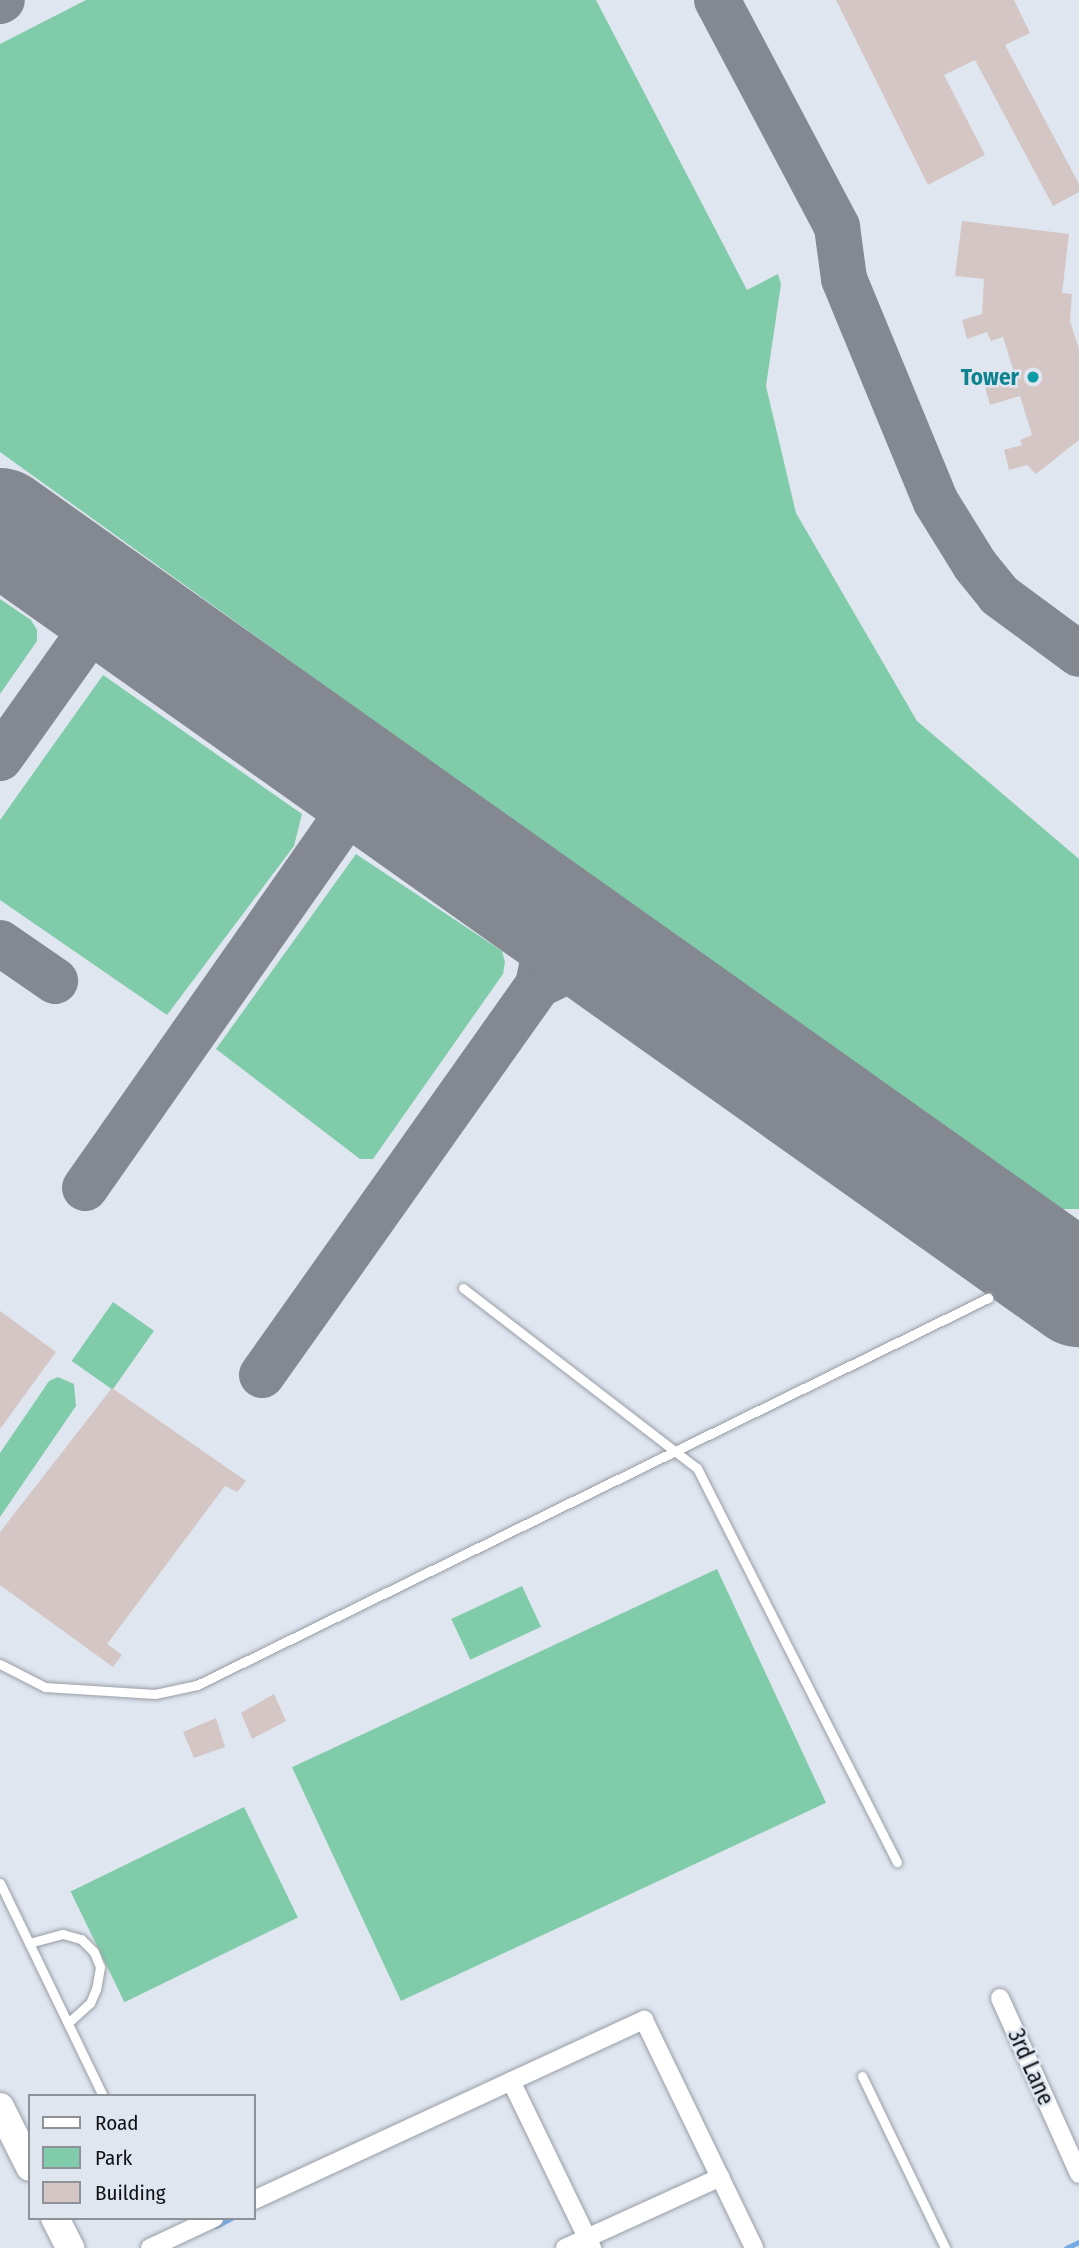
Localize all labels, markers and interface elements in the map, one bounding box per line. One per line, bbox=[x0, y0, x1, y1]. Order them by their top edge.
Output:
place label: Tower bbox=[961, 363, 1019, 391]
marker: Tower bbox=[1025, 369, 1041, 385]
street label: 3rd Lane bbox=[1002, 2025, 1060, 2109]
legend bbox=[28, 2094, 256, 2220]
text: Road bbox=[95, 2110, 139, 2136]
text: Park bbox=[95, 2145, 132, 2171]
text: Building bbox=[95, 2180, 166, 2206]

